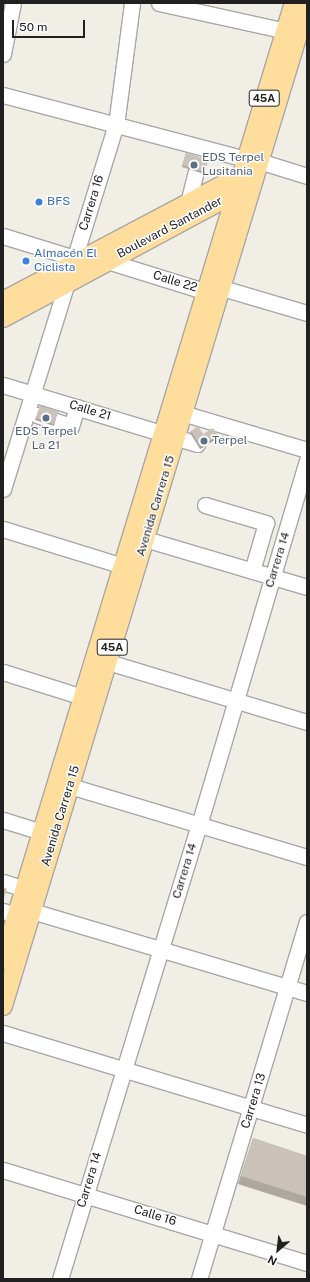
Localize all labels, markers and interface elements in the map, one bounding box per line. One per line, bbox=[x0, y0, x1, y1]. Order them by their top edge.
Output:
scale bar bbox=[14, 12, 87, 38]
text: 50 m bbox=[19, 20, 47, 34]
road number: 45A bbox=[248, 89, 280, 107]
place label: EDS Terpel Lusitania bbox=[202, 151, 264, 179]
marker: EDS Terpel Lusitania bbox=[189, 160, 199, 170]
street label: Carrera 16 bbox=[77, 174, 107, 232]
street label: Boulevard Santander bbox=[115, 194, 225, 262]
place label: BFS bbox=[47, 195, 70, 209]
marker: BFS bbox=[34, 197, 44, 207]
place label: Almacén El Ciclista bbox=[34, 247, 97, 275]
marker: Almacén El Ciclista bbox=[21, 256, 31, 266]
street label: Calle 22 bbox=[151, 268, 199, 296]
street label: Calle 21 bbox=[67, 398, 113, 424]
marker: EDS Terpel La 21 bbox=[41, 413, 51, 423]
place label: EDS Terpel La 21 bbox=[15, 425, 77, 453]
place label: Terpel bbox=[212, 434, 247, 448]
marker: Terpel bbox=[199, 436, 209, 446]
street label: Avenida Carrera 15 bbox=[134, 454, 178, 558]
street label: Carrera 14 bbox=[263, 530, 293, 590]
road number: 45A bbox=[96, 638, 128, 656]
street label: Avenida Carrera 15 bbox=[39, 764, 83, 868]
street label: Carrera 14 bbox=[170, 841, 200, 901]
street label: Carrera 13 bbox=[239, 1071, 269, 1131]
street label: Carrera 14 bbox=[75, 1150, 105, 1210]
street label: Calle 16 bbox=[132, 1203, 178, 1229]
north arrow bbox=[258, 1230, 298, 1270]
text: N bbox=[266, 1253, 279, 1268]

